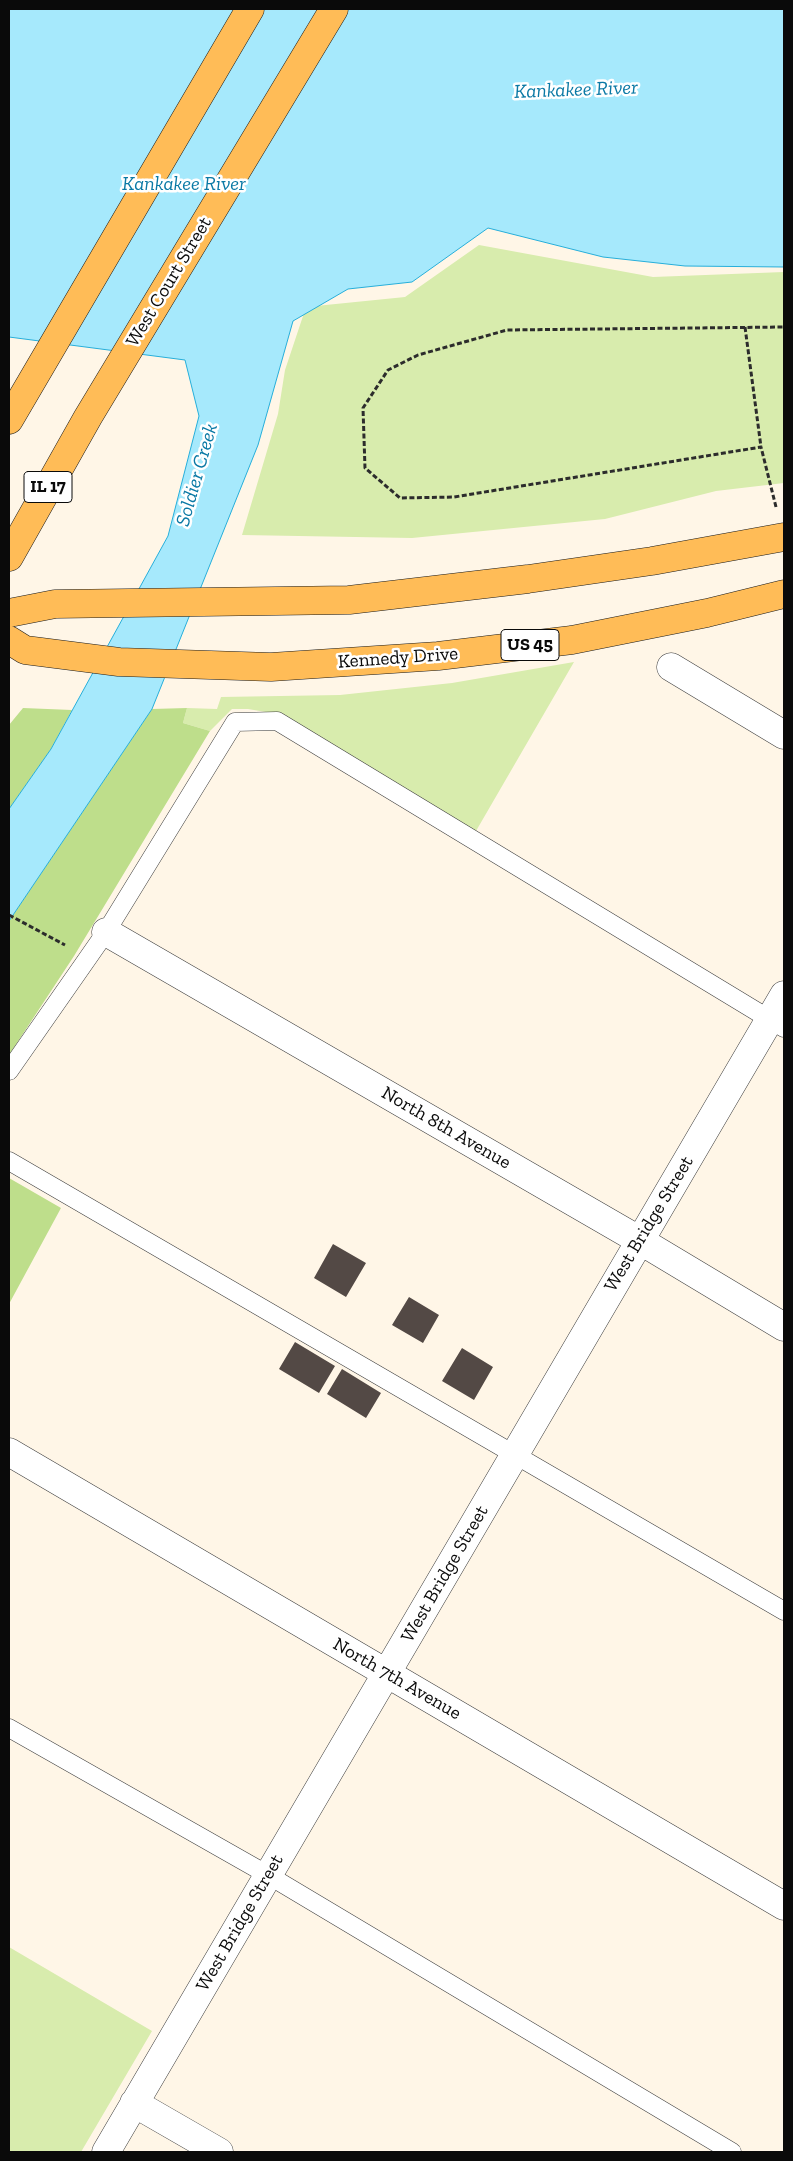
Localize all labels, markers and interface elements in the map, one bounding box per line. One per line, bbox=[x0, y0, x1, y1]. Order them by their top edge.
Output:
water label: Kankakee River bbox=[514, 76, 638, 104]
water label: Kankakee River bbox=[122, 172, 246, 196]
street label: West Court Street bbox=[121, 213, 217, 351]
water label: Soldier Creek bbox=[171, 421, 223, 529]
road number: IL 17 bbox=[24, 472, 72, 502]
road number: US 45 bbox=[501, 630, 559, 660]
street label: Kennedy Drive bbox=[337, 642, 459, 674]
street label: North 8th Avenue bbox=[377, 1082, 515, 1174]
street label: West Bridge Street bbox=[599, 1152, 699, 1296]
street label: West Bridge Street bbox=[397, 1501, 493, 1647]
street label: North 7th Avenue bbox=[329, 1633, 465, 1725]
street label: West Bridge Street bbox=[192, 1850, 288, 1996]

